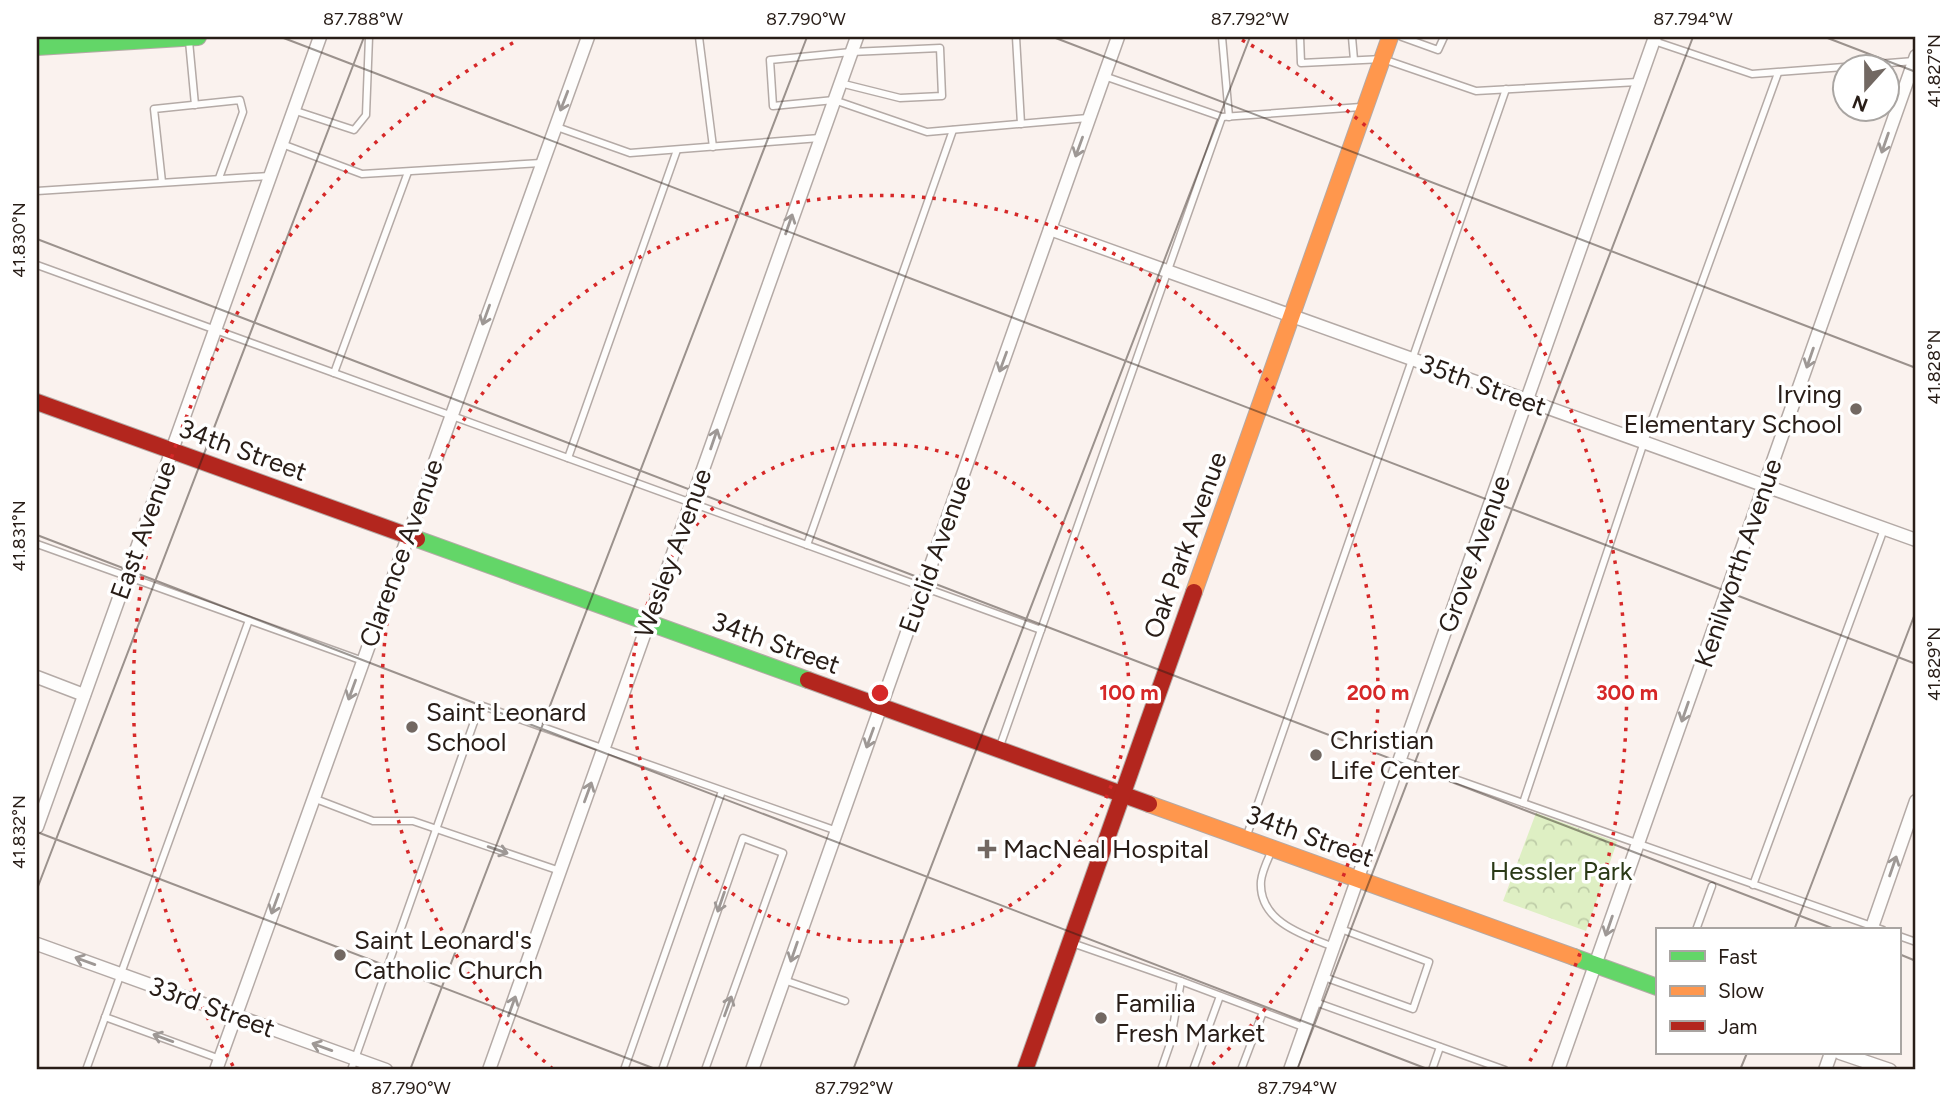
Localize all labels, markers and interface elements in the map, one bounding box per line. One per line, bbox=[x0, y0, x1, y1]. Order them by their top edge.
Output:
text: 87.788°W bbox=[323, 8, 404, 30]
text: 87.790°W bbox=[766, 8, 847, 30]
text: 87.792°W bbox=[1211, 8, 1290, 30]
text: 87.794°W bbox=[1653, 8, 1733, 30]
text: 41.827°N bbox=[1923, 34, 1945, 108]
north arrow bbox=[1830, 52, 1900, 122]
one-way arrow bbox=[556, 89, 569, 111]
text: N bbox=[1849, 90, 1871, 117]
one-way arrow bbox=[1878, 132, 1891, 154]
one-way arrow bbox=[1072, 136, 1084, 158]
text: 41.830°N bbox=[8, 202, 30, 278]
one-way arrow bbox=[784, 214, 797, 236]
one-way arrow bbox=[479, 303, 492, 325]
text: 41.828°N bbox=[1923, 329, 1945, 405]
one-way arrow bbox=[1803, 346, 1815, 368]
street label: 35th Street bbox=[1415, 347, 1551, 423]
one-way arrow bbox=[996, 350, 1008, 372]
place label: Irving Elementary School bbox=[1624, 378, 1842, 440]
marker: Irving Elementary School bbox=[1848, 401, 1864, 417]
street label: 34th Street bbox=[175, 412, 312, 488]
one-way arrow bbox=[708, 428, 721, 450]
street label: Oak Park Avenue bbox=[1136, 447, 1234, 643]
street label: Kenilworth Avenue bbox=[1687, 454, 1789, 672]
street label: Clarence Avenue bbox=[352, 455, 450, 651]
street label: East Avenue bbox=[103, 456, 183, 604]
street label: Wesley Avenue bbox=[628, 464, 718, 642]
street label: Euclid Avenue bbox=[892, 471, 978, 637]
street label: Grove Avenue bbox=[1431, 471, 1517, 637]
text: 41.831°N bbox=[8, 500, 30, 572]
street label: 34th Street bbox=[708, 605, 845, 681]
text: 41.829°N bbox=[1923, 627, 1945, 701]
one-way arrow bbox=[345, 679, 357, 701]
text: 100 m bbox=[1099, 680, 1159, 705]
text: 200 m bbox=[1347, 680, 1409, 705]
text: 300 m bbox=[1596, 680, 1658, 705]
centre of rings bbox=[868, 681, 892, 705]
place label: Saint Leonard School bbox=[426, 696, 587, 758]
one-way arrow bbox=[1678, 700, 1690, 722]
marker: Saint Leonard School bbox=[404, 719, 420, 735]
place label: Christian Life Center bbox=[1330, 724, 1460, 786]
one-way arrow bbox=[863, 726, 875, 748]
marker: Christian Life Center bbox=[1308, 747, 1324, 763]
one-way arrow bbox=[583, 781, 595, 803]
text: 41.832°N bbox=[8, 795, 30, 869]
street label: 34th Street bbox=[1242, 798, 1379, 874]
place label: MacNeal Hospital bbox=[1003, 833, 1209, 865]
marker: MacNeal Hospital bbox=[977, 839, 997, 859]
one-way arrow bbox=[487, 845, 509, 857]
park label: Hessler Park bbox=[1490, 855, 1633, 887]
one-way arrow bbox=[1888, 855, 1901, 877]
one-way arrow bbox=[714, 891, 727, 913]
one-way arrow bbox=[268, 893, 281, 915]
one-way arrow bbox=[1602, 915, 1614, 937]
place label: Saint Leonard's Catholic Church bbox=[354, 924, 543, 986]
legend bbox=[1656, 928, 1900, 1054]
one-way arrow bbox=[787, 941, 799, 963]
text: Fast bbox=[1718, 944, 1758, 969]
marker: Saint Leonard's Catholic Church bbox=[332, 947, 348, 963]
one-way arrow bbox=[75, 954, 97, 967]
street label: 33rd Street bbox=[145, 969, 279, 1045]
text: Slow bbox=[1718, 978, 1764, 1003]
place label: Familia Fresh Market bbox=[1115, 987, 1265, 1049]
one-way arrow bbox=[507, 995, 519, 1017]
one-way arrow bbox=[723, 996, 735, 1018]
marker: Familia Fresh Market bbox=[1093, 1010, 1109, 1026]
text: Jam bbox=[1718, 1014, 1757, 1039]
one-way arrow bbox=[152, 1031, 174, 1043]
one-way arrow bbox=[312, 1040, 334, 1052]
text: 87.790°W bbox=[371, 1077, 452, 1099]
text: 87.792°W bbox=[815, 1077, 894, 1099]
text: 87.794°W bbox=[1257, 1077, 1337, 1099]

